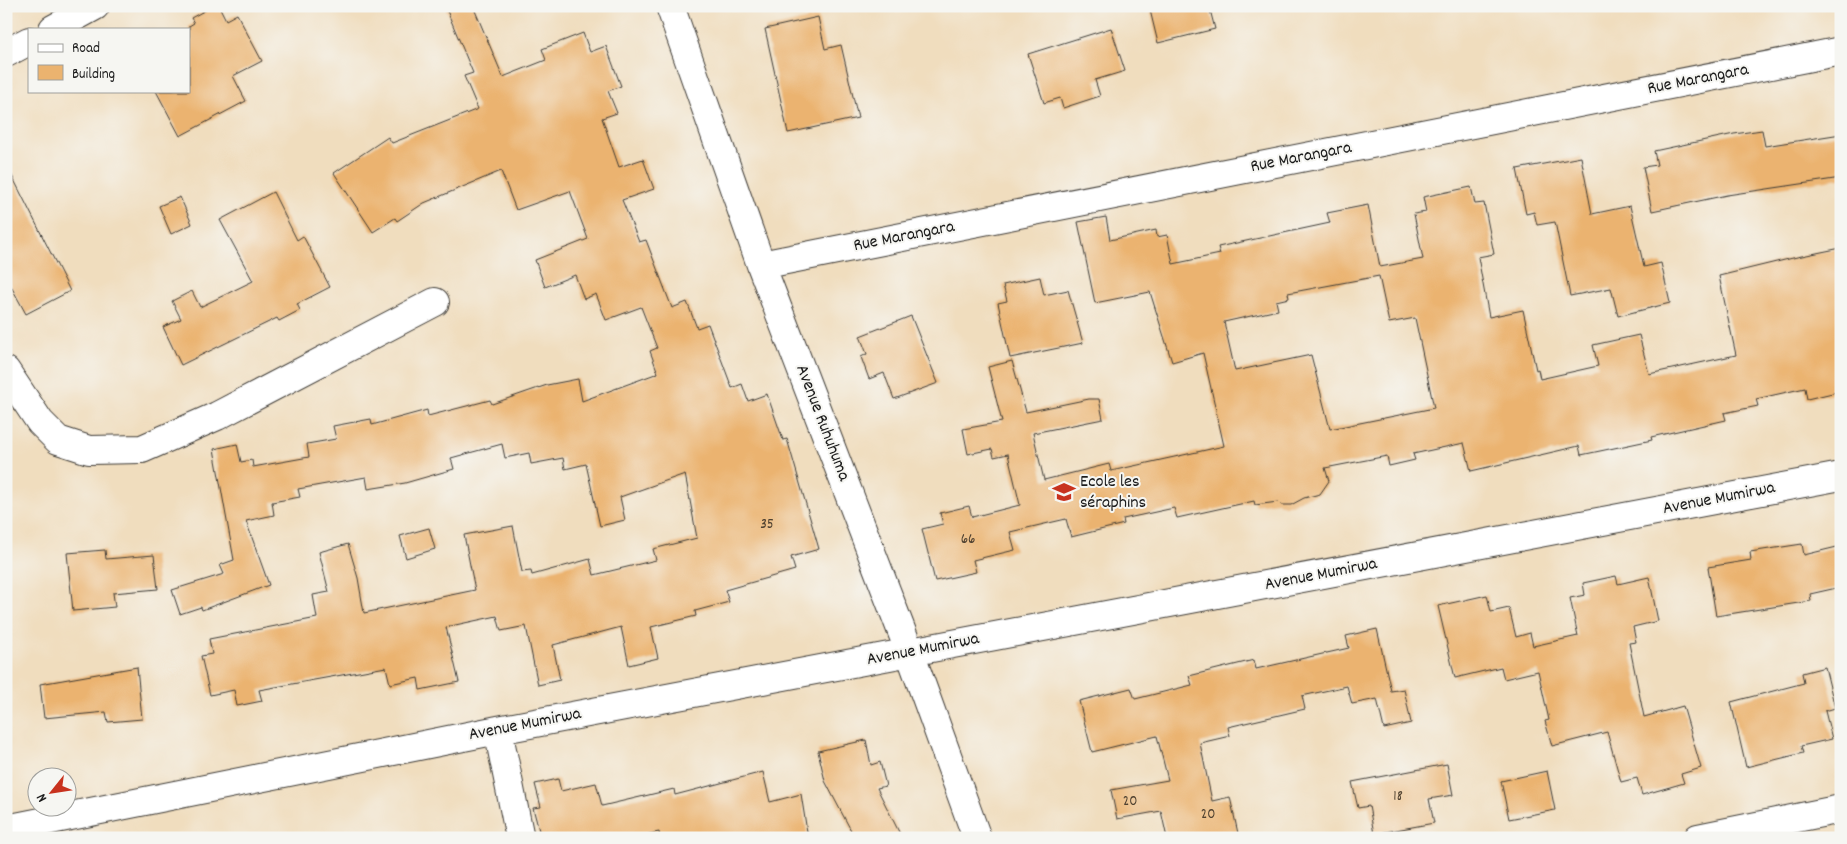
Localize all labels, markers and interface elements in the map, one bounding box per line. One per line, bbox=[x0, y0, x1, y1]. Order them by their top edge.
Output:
legend bbox=[28, 28, 190, 92]
text: Road bbox=[72, 38, 100, 60]
street label: Rue Marangara bbox=[1645, 58, 1751, 102]
text: Building bbox=[72, 64, 115, 86]
street label: Rue Marangara bbox=[1248, 136, 1354, 180]
street label: Rue Marangara bbox=[851, 215, 957, 259]
street label: Avenue Ruhuhuma bbox=[788, 361, 856, 485]
place label: Ecole les séraphins bbox=[1080, 470, 1146, 516]
street label: Avenue Mumirwa bbox=[1661, 476, 1778, 522]
school or university icon: Ecole les séraphins bbox=[1051, 479, 1077, 505]
house number: 35 bbox=[760, 514, 774, 536]
house number: 66 bbox=[961, 529, 975, 551]
street label: Avenue Mumirwa bbox=[1263, 552, 1380, 598]
street label: Avenue Mumirwa bbox=[865, 627, 982, 673]
street label: Avenue Mumirwa bbox=[467, 702, 584, 748]
north arrow bbox=[28, 766, 78, 816]
house number: 18 bbox=[1393, 786, 1403, 808]
text: N bbox=[32, 789, 53, 805]
house number: 20 bbox=[1123, 791, 1137, 813]
house number: 20 bbox=[1201, 804, 1215, 826]

